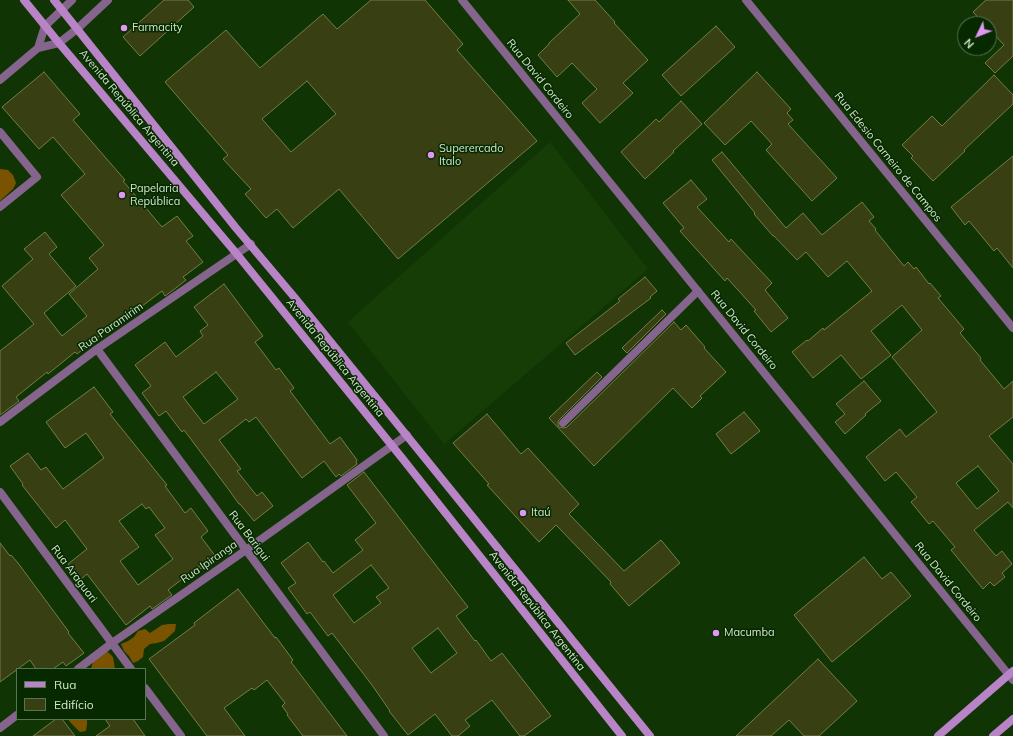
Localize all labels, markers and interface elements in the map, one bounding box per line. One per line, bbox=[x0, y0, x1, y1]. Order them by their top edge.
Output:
north arrow bbox=[957, 16, 997, 56]
place label: Farmacity bbox=[132, 21, 183, 35]
marker: Farmacity bbox=[119, 23, 129, 33]
street label: Rua David Cordeiro bbox=[504, 36, 576, 122]
text: N bbox=[961, 36, 977, 51]
street label: Avenida República Argentina bbox=[76, 47, 182, 169]
street label: Rua Edesio Carneiro de Campos bbox=[832, 89, 944, 225]
place label: Superercado Italo bbox=[439, 142, 503, 168]
marker: Superercado Italo bbox=[426, 150, 436, 160]
place label: Papelaria República bbox=[130, 182, 180, 208]
marker: Papelaria República bbox=[117, 190, 127, 200]
street label: Rua David Cordeiro bbox=[708, 287, 780, 373]
street label: Avenida República Argentina bbox=[283, 296, 387, 420]
street label: Rua Paramirim bbox=[76, 300, 146, 354]
place label: Itaú bbox=[531, 506, 551, 520]
street label: Rua Barigui bbox=[226, 508, 272, 564]
marker: Itaú bbox=[518, 508, 528, 518]
street label: Rua Ipiranga bbox=[178, 538, 240, 586]
street label: Rua David Cordeiro bbox=[912, 539, 984, 625]
street label: Rua Araguari bbox=[48, 543, 100, 605]
street label: Avenida República Argentina bbox=[486, 548, 588, 674]
place label: Macumba bbox=[724, 626, 775, 640]
marker: Macumba bbox=[711, 628, 721, 638]
legend bbox=[16, 668, 146, 720]
text: Rua bbox=[54, 677, 76, 692]
text: Edifício bbox=[54, 697, 94, 712]

